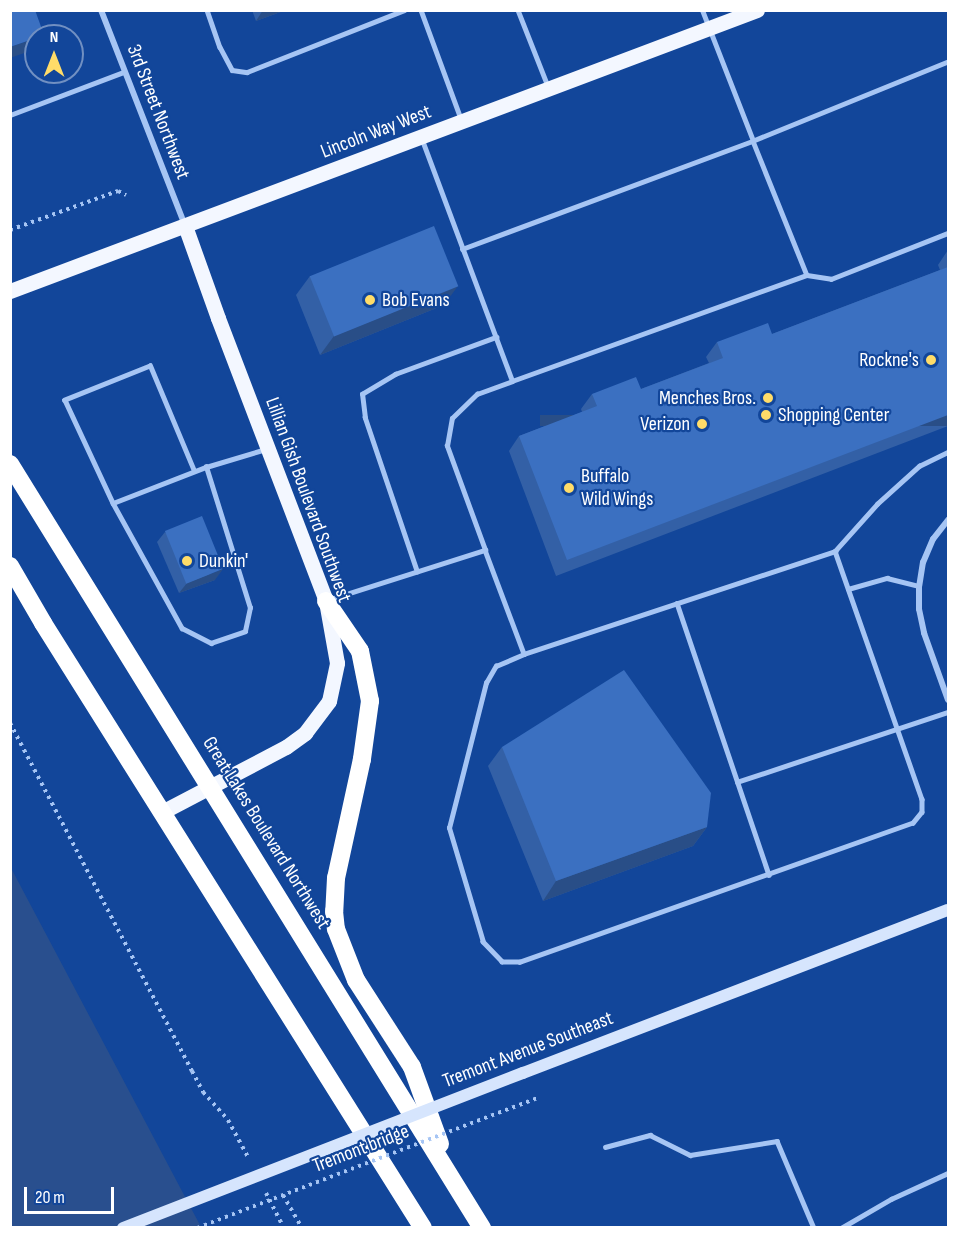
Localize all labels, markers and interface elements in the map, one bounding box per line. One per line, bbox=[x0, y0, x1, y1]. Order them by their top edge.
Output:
north arrow bbox=[24, 24, 84, 84]
text: N bbox=[50, 28, 58, 47]
street label: 3rd Street Northwest bbox=[121, 41, 195, 183]
street label: Lincoln Way West bbox=[317, 100, 435, 164]
place label: Bob Evans bbox=[382, 288, 450, 312]
marker: Bob Evans bbox=[363, 293, 377, 307]
place label: Rockne's bbox=[859, 348, 919, 372]
marker: Rockne's bbox=[924, 353, 938, 367]
place label: Menches Bros. bbox=[659, 386, 756, 410]
marker: Menches Bros. bbox=[761, 391, 775, 405]
street label: Lillian Gish Boulevard Southwest bbox=[260, 394, 356, 606]
place label: Shopping Center bbox=[778, 403, 889, 427]
marker: Shopping Center bbox=[759, 408, 773, 422]
place label: Verizon bbox=[640, 412, 690, 436]
marker: Verizon bbox=[695, 417, 709, 431]
place label: Buffalo Wild Wings bbox=[581, 464, 653, 511]
marker: Buffalo Wild Wings bbox=[562, 481, 576, 495]
place label: Dunkin' bbox=[199, 549, 248, 573]
marker: Dunkin' bbox=[180, 554, 194, 568]
street label: Great Lakes Boulevard Northwest bbox=[197, 732, 335, 934]
street label: Tremont Avenue Southeast bbox=[440, 1007, 616, 1093]
street label: Tremont bridge bbox=[309, 1120, 413, 1178]
scale bar bbox=[27, 1175, 117, 1213]
text: 20 m bbox=[35, 1187, 65, 1208]

